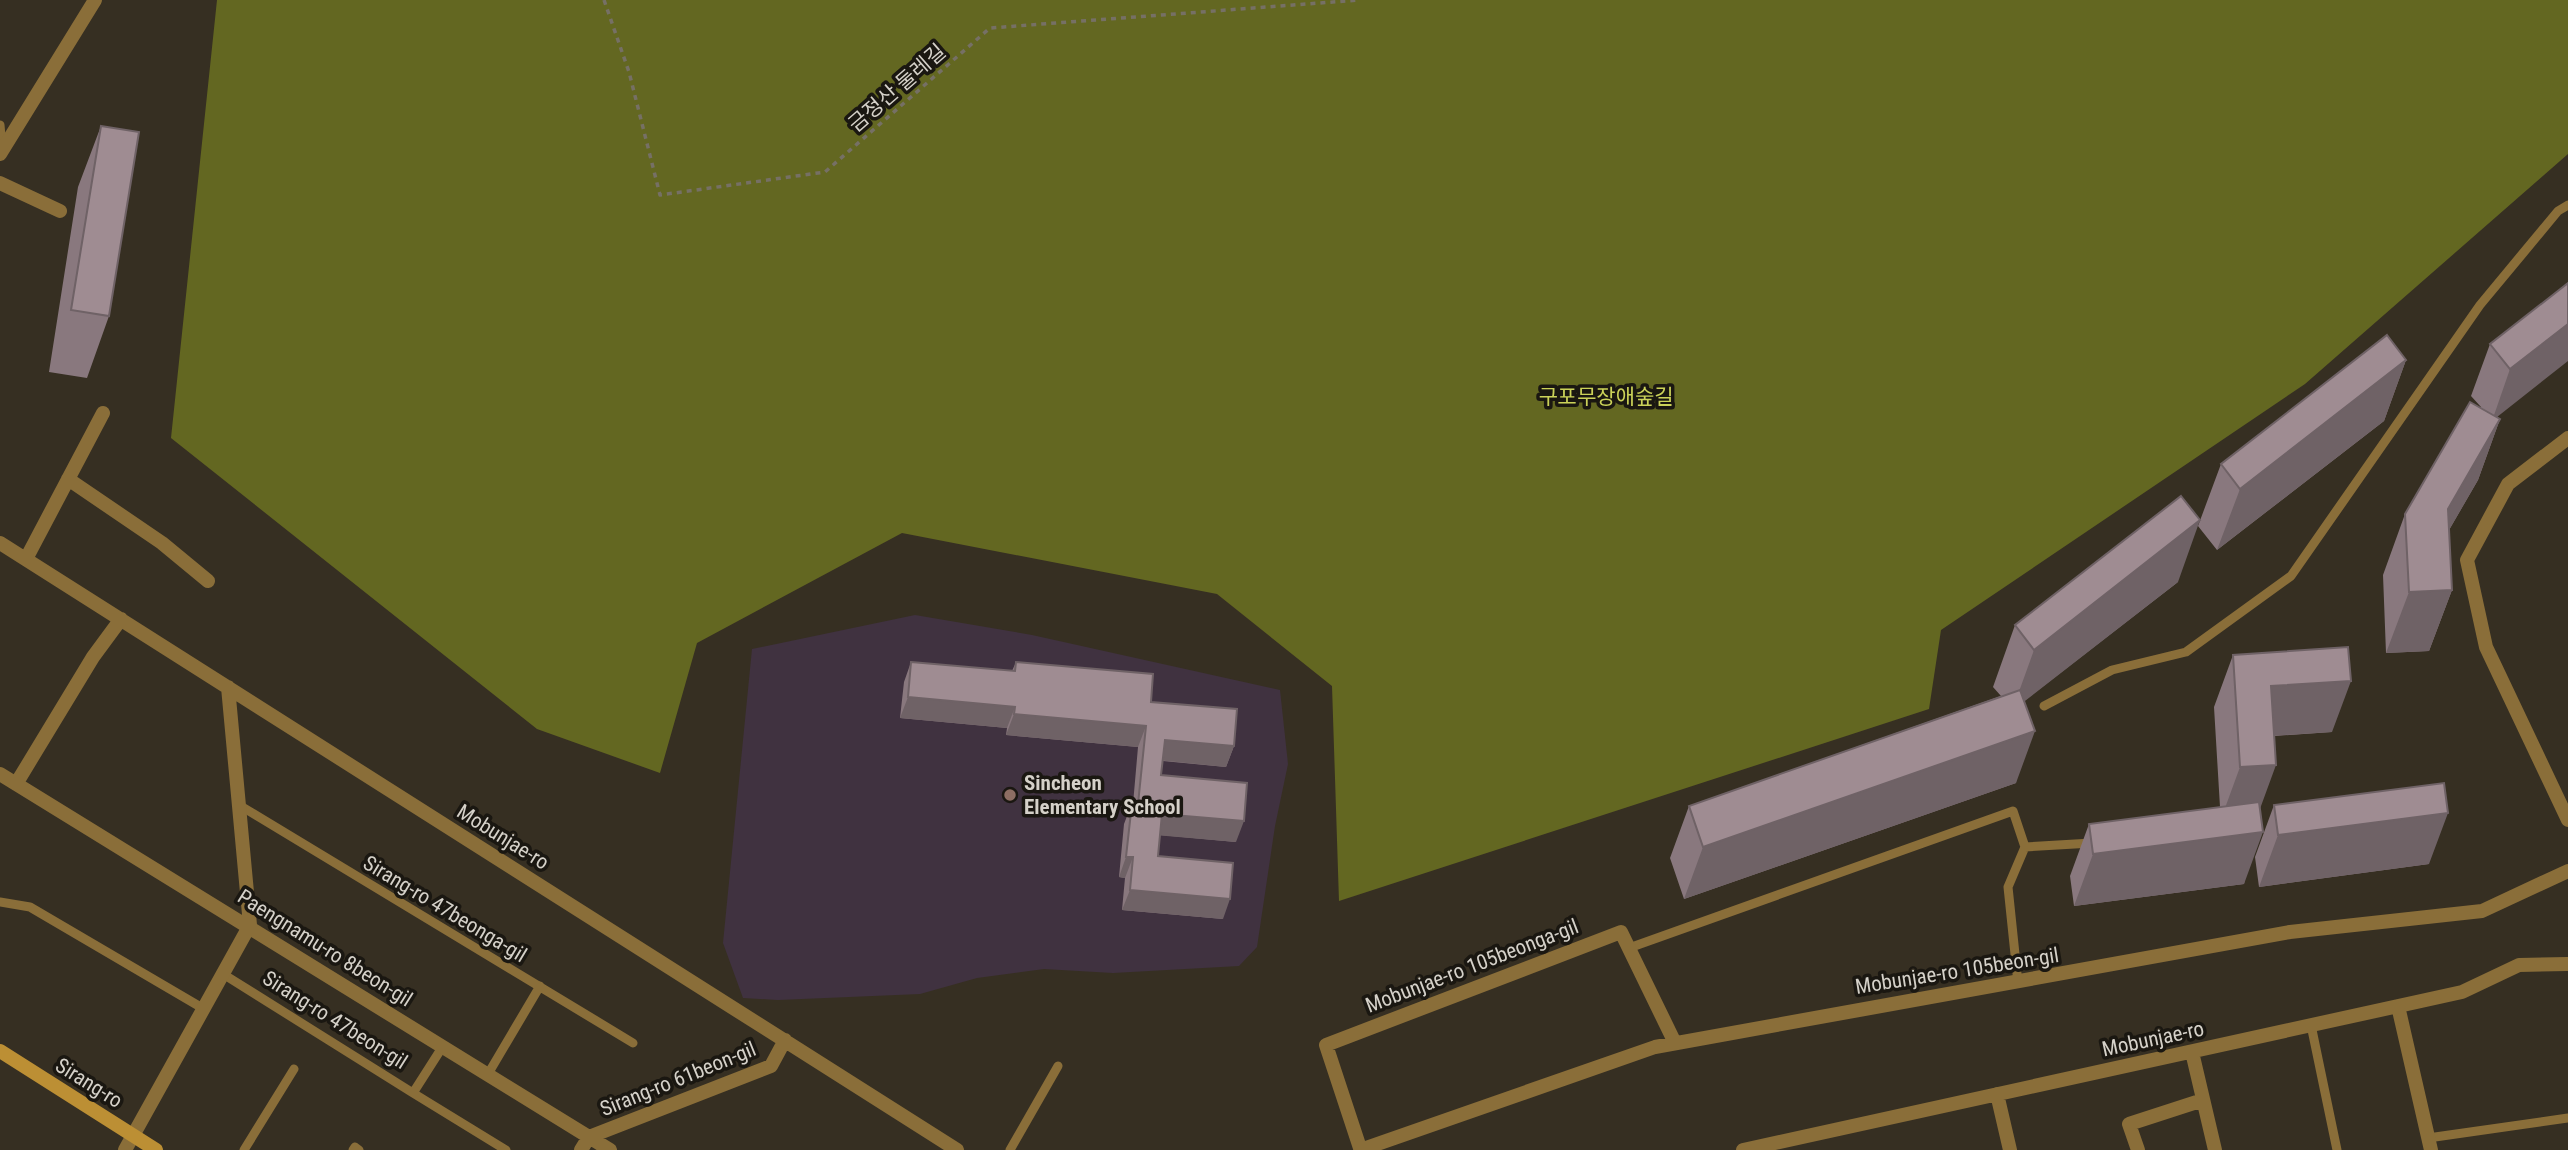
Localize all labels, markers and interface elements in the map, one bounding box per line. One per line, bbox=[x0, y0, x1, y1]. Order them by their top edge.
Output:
street label: 금정산 둘레길 bbox=[844, 39, 950, 137]
park label: 구포무장애숲길 bbox=[1538, 385, 1674, 409]
place label: Sincheon Elementary School bbox=[1024, 771, 1181, 819]
marker: Sincheon Elementary School bbox=[1002, 787, 1018, 803]
street label: Mobunjae-ro bbox=[453, 799, 553, 875]
street label: Sirang-ro 47beonga-gil bbox=[359, 851, 531, 967]
street label: Paengnamu-ro 8beon-gil bbox=[233, 884, 417, 1012]
street label: Mobunjae-ro 105beonga-gil bbox=[1362, 914, 1582, 1018]
street label: Mobunjae-ro 105beon-gil bbox=[1854, 943, 2060, 999]
street label: Sirang-ro 47beon-gil bbox=[258, 966, 412, 1074]
street label: Mobunjae-ro bbox=[2100, 1016, 2206, 1062]
street label: Sirang-ro 61beon-gil bbox=[597, 1037, 759, 1121]
street label: Sirang-ro bbox=[51, 1053, 127, 1113]

